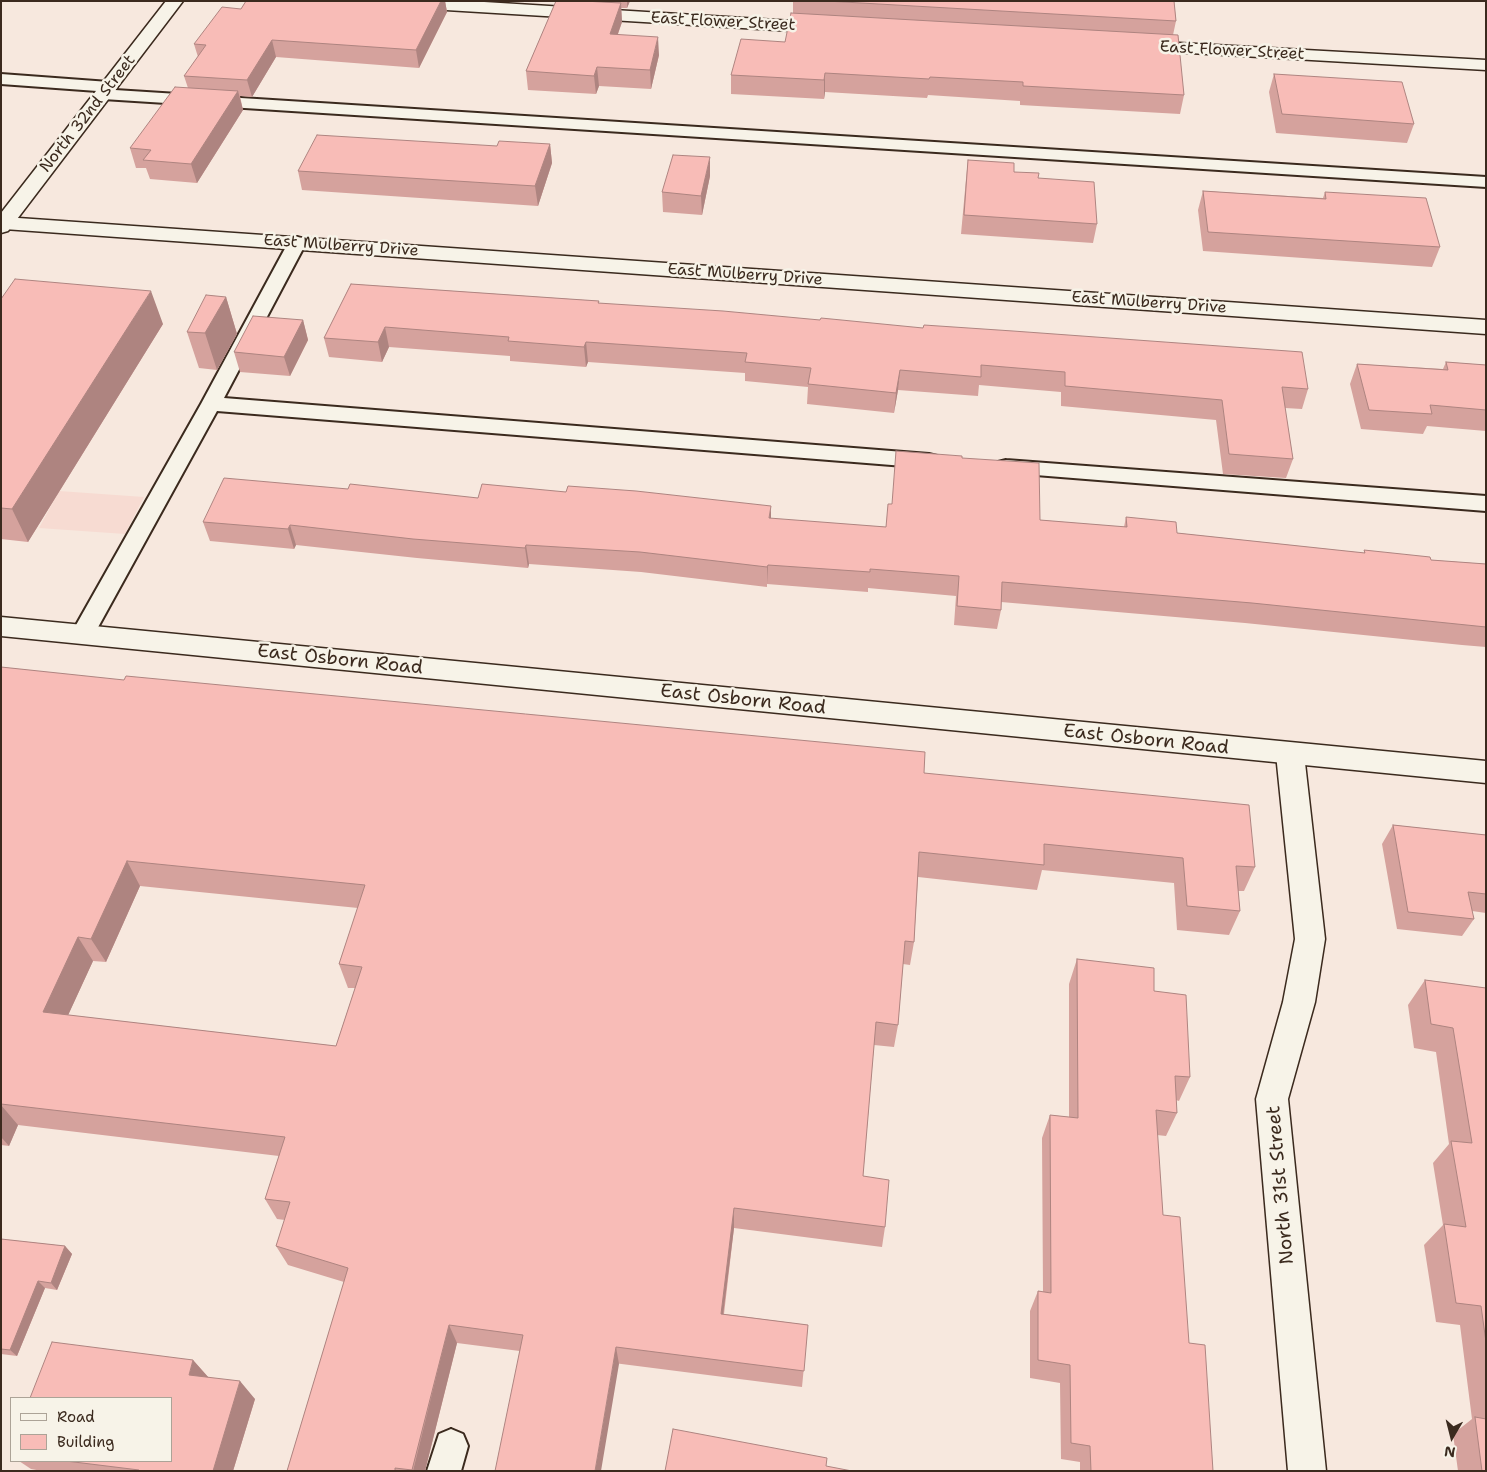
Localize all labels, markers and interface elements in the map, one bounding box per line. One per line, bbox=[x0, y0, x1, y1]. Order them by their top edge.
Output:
street label: East Flower Street bbox=[650, 9, 796, 35]
street label: East Flower Street bbox=[1159, 38, 1305, 64]
street label: North 32nd Street bbox=[36, 51, 140, 177]
street label: East Mulberry Drive bbox=[263, 231, 419, 261]
street label: East Mulberry Drive bbox=[667, 260, 823, 290]
street label: East Mulberry Drive bbox=[1071, 288, 1227, 318]
street label: East Osborn Road bbox=[256, 640, 424, 680]
street label: East Osborn Road bbox=[659, 680, 827, 720]
street label: East Osborn Road bbox=[1062, 720, 1230, 760]
street label: North 31st Street bbox=[1263, 1105, 1299, 1265]
legend bbox=[10, 1397, 172, 1462]
text: Road bbox=[57, 1407, 95, 1427]
north arrow bbox=[1427, 1412, 1477, 1462]
text: Building bbox=[57, 1432, 114, 1452]
text: N bbox=[1443, 1442, 1457, 1462]

